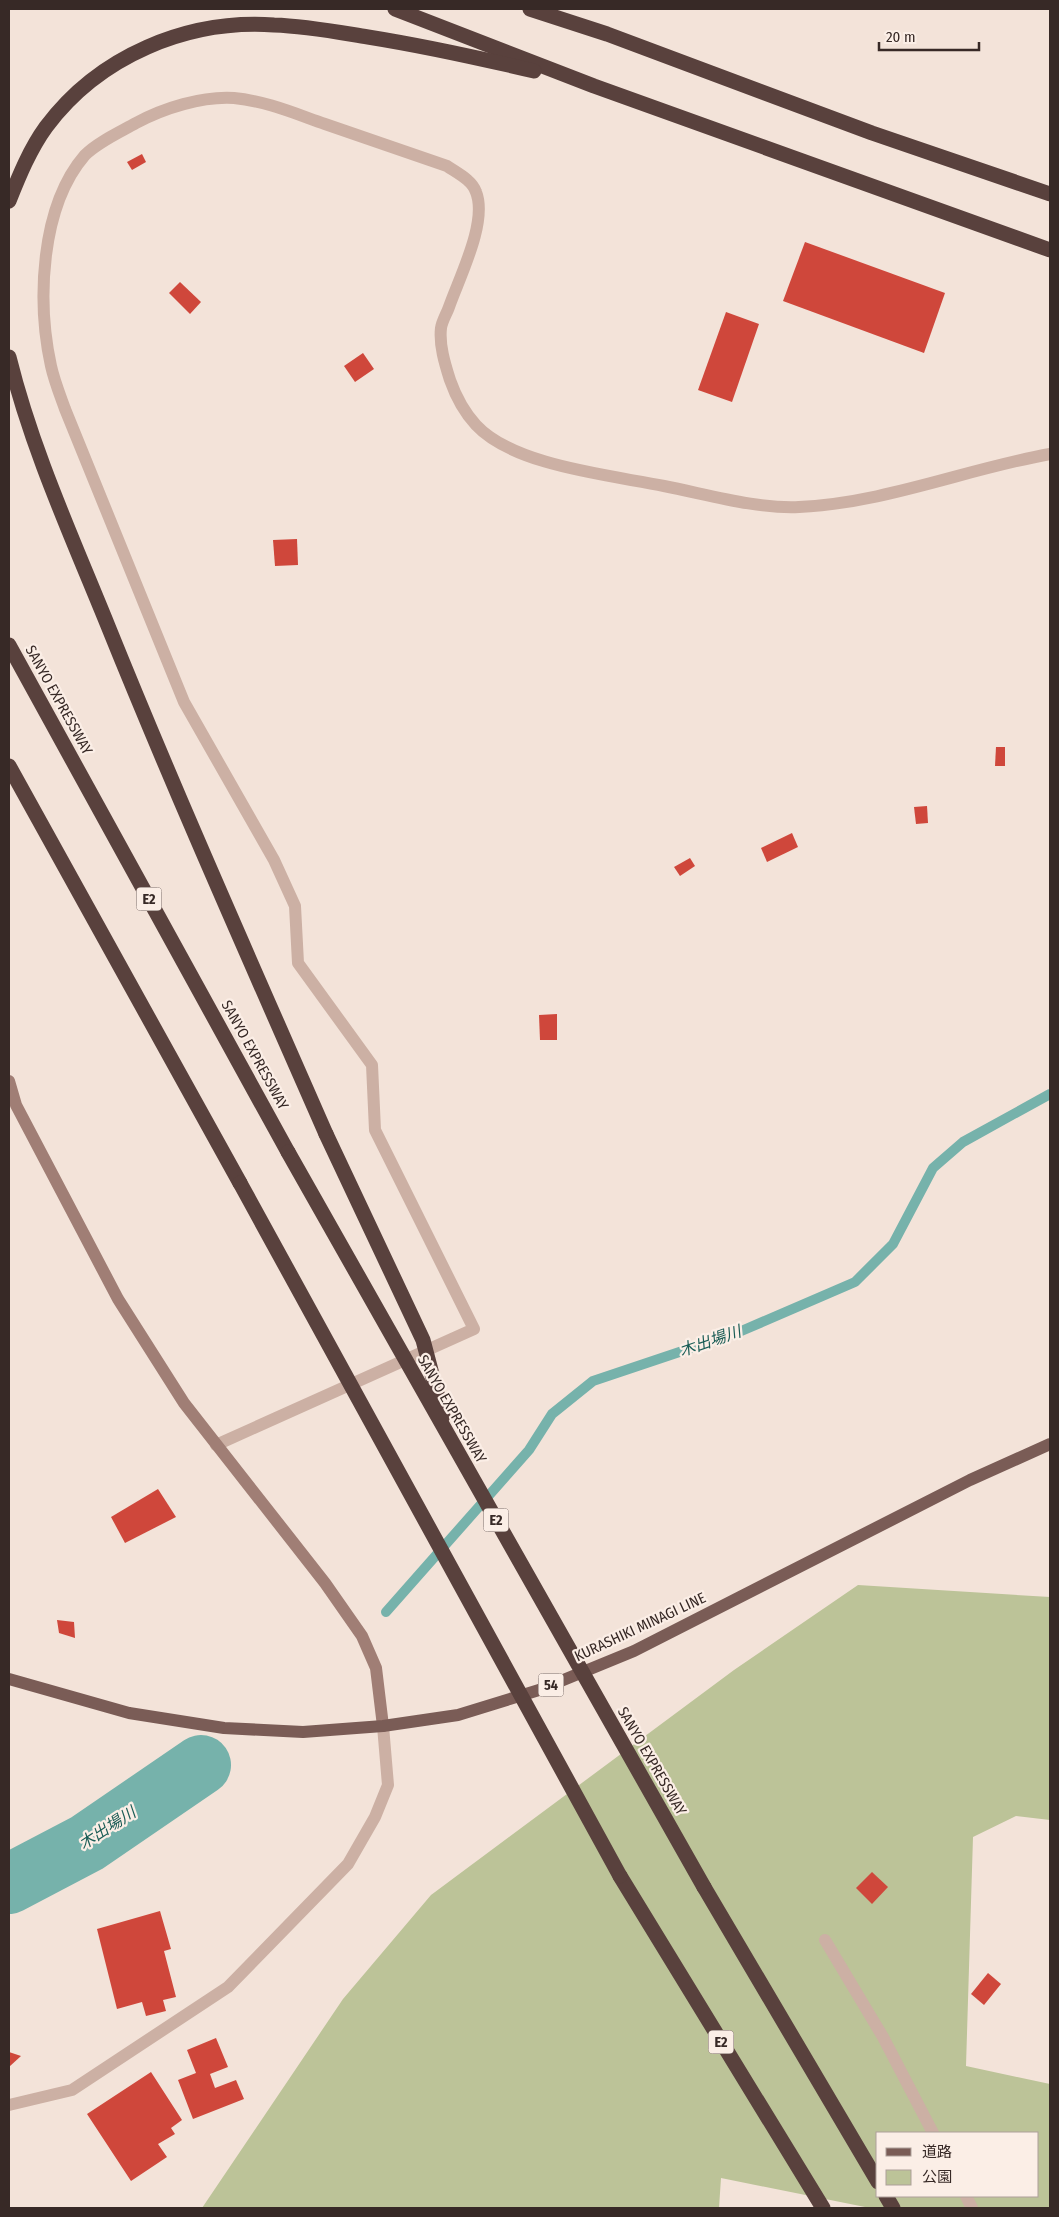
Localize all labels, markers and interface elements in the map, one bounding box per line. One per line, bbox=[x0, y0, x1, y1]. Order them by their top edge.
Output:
scale bar bbox=[879, 20, 979, 52]
text: 20 m bbox=[886, 28, 916, 46]
street label: SANYO EXPRESSWAY bbox=[22, 642, 97, 758]
road number: E2 bbox=[136, 888, 162, 911]
street label: SANYO EXPRESSWAY bbox=[218, 997, 293, 1113]
water label: 木出場川 bbox=[677, 1321, 745, 1360]
street label: SANYO EXPRESSWAY bbox=[414, 1352, 491, 1467]
road number: E2 bbox=[484, 1508, 508, 1532]
street label: KURASHIKI MINAGI LINE bbox=[571, 1589, 709, 1665]
road number: 54 bbox=[538, 1674, 564, 1696]
street label: SANYO EXPRESSWAY bbox=[614, 1704, 691, 1819]
water label: 木出場川 bbox=[75, 1802, 141, 1853]
road number: E2 bbox=[708, 2030, 734, 2054]
legend bbox=[876, 2132, 1039, 2197]
text: 道路 bbox=[922, 2143, 952, 2161]
text: 公園 bbox=[922, 2168, 952, 2186]

